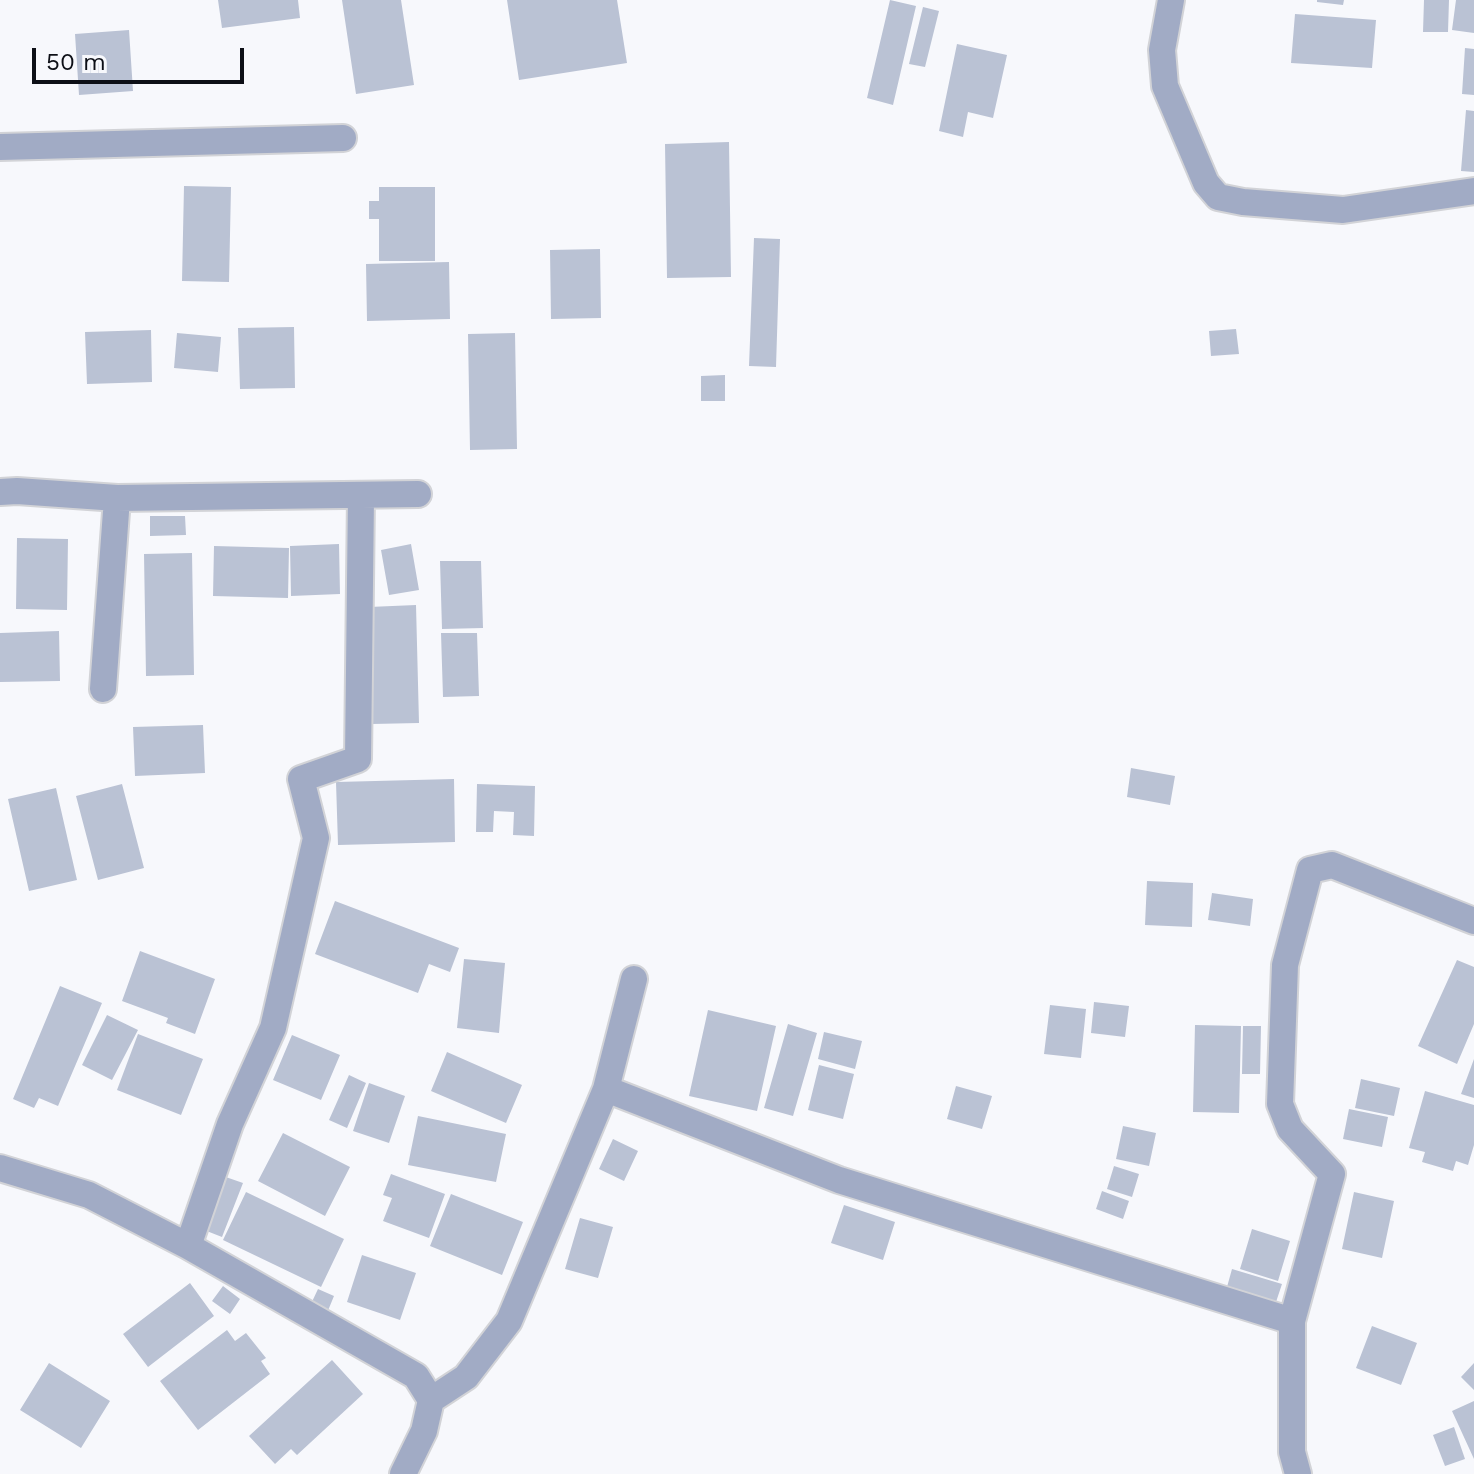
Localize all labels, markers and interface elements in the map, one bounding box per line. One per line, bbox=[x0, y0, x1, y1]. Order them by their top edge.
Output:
scale bar bbox=[36, 32, 248, 82]
text: 50 m bbox=[46, 48, 106, 76]

